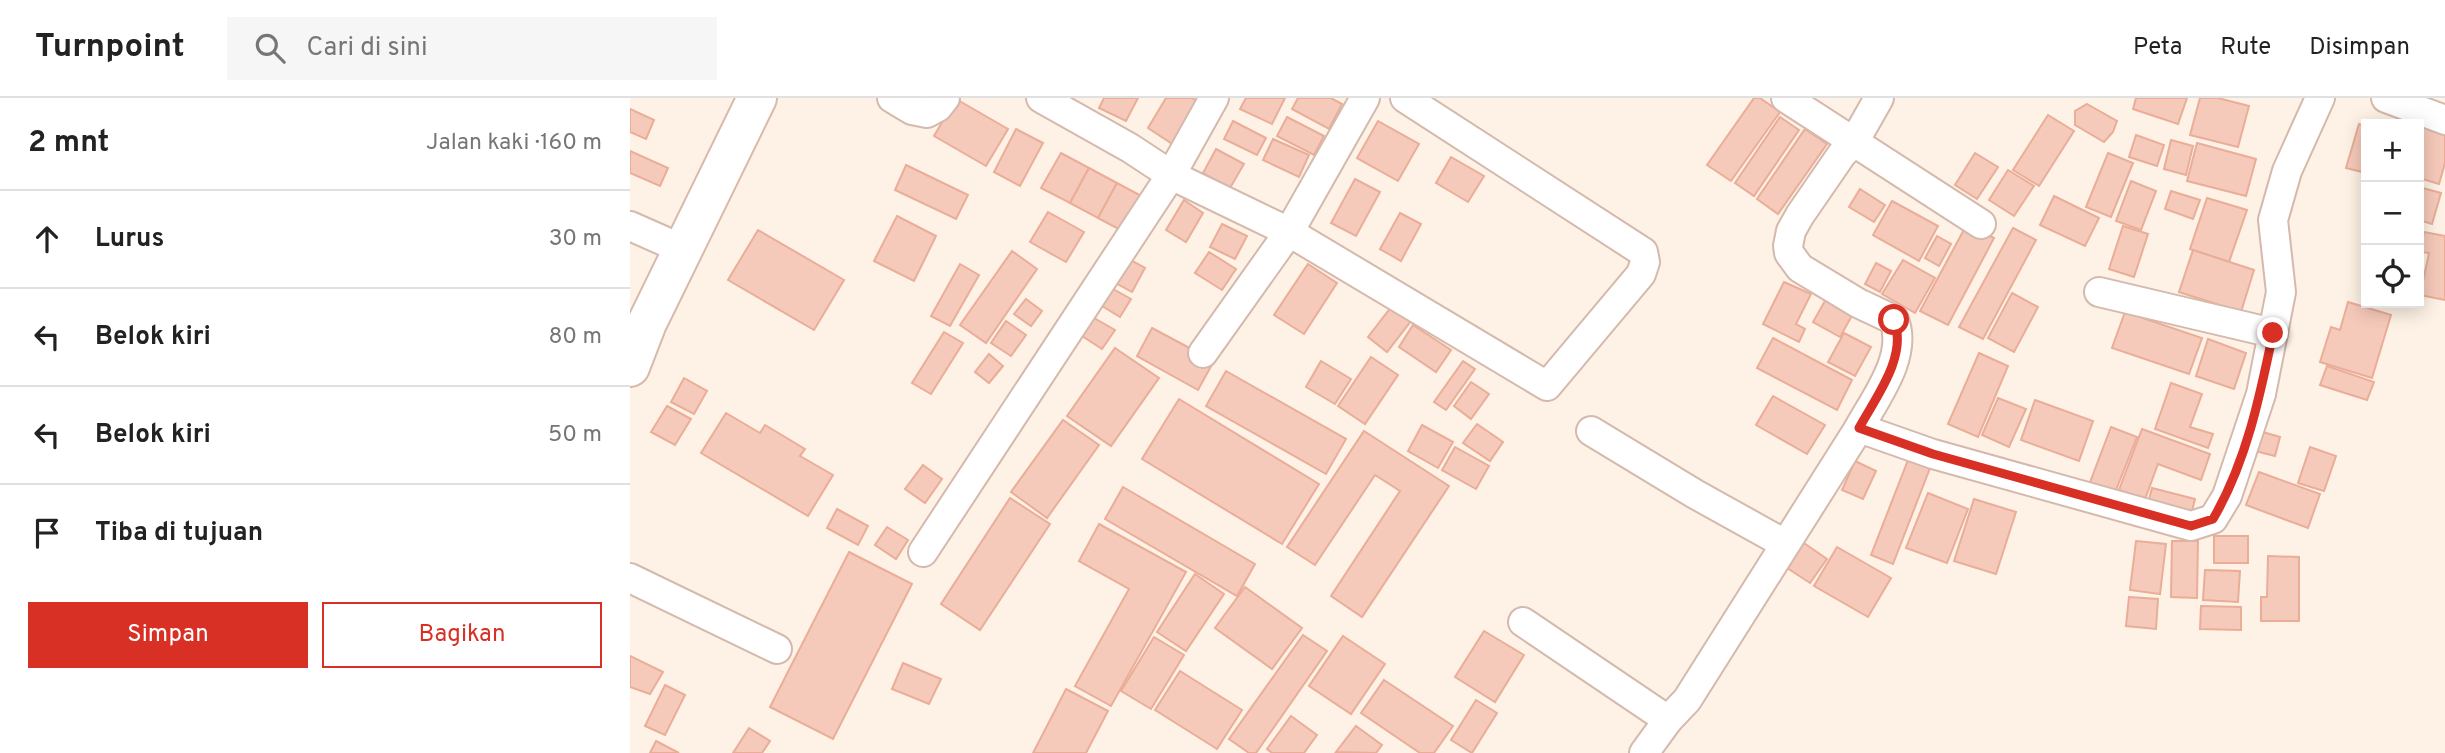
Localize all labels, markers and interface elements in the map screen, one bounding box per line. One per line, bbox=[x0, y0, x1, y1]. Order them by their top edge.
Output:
search box bbox=[227, 17, 717, 80]
text: Turnpoint bbox=[35, 27, 185, 69]
icon: search bbox=[251, 29, 289, 67]
text: Cari di sini bbox=[307, 32, 428, 65]
text: Peta bbox=[2133, 33, 2182, 63]
text: Rute bbox=[2220, 33, 2271, 63]
text: Disimpan bbox=[2309, 33, 2410, 63]
map controls bbox=[2361, 119, 2424, 308]
button: + bbox=[2361, 119, 2424, 182]
text: 2 mnt bbox=[28, 125, 109, 162]
text: Jalan kaki · 160 m bbox=[426, 129, 602, 158]
button: − bbox=[2361, 182, 2424, 245]
icon: ahead bbox=[28, 220, 66, 258]
text: Lurus bbox=[95, 223, 164, 256]
text: 30 m bbox=[549, 225, 602, 254]
button: locate bbox=[2361, 245, 2424, 308]
route start bbox=[1878, 304, 1909, 335]
route end bbox=[2257, 317, 2288, 348]
icon: left bbox=[28, 318, 66, 356]
text: Belok kiri bbox=[95, 321, 211, 354]
text: 80 m bbox=[549, 323, 602, 352]
icon: left bbox=[28, 416, 66, 454]
text: Belok kiri bbox=[95, 419, 211, 452]
text: 50 m bbox=[548, 421, 602, 450]
icon: arrive bbox=[28, 514, 66, 552]
text: Tiba di tujuan bbox=[95, 517, 263, 550]
button: Simpan bbox=[28, 602, 308, 668]
button: Bagikan bbox=[322, 602, 602, 668]

